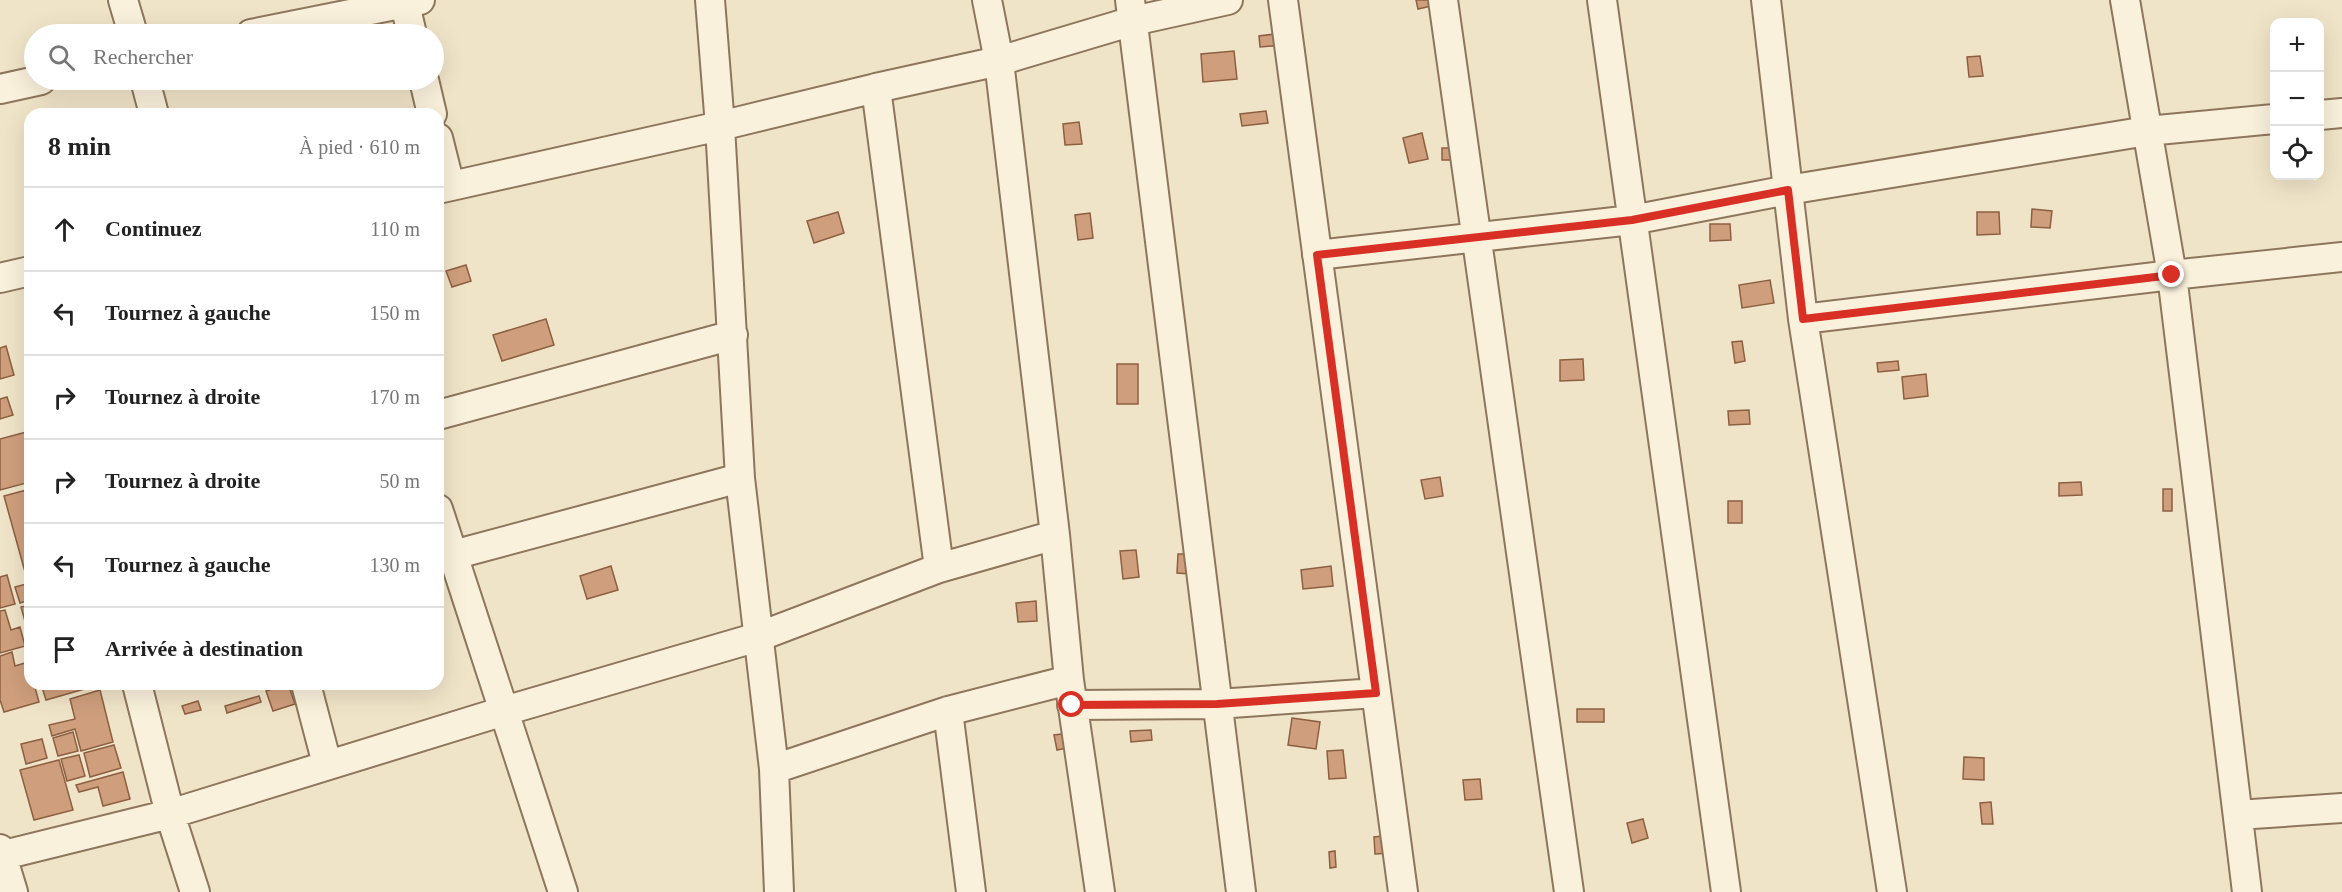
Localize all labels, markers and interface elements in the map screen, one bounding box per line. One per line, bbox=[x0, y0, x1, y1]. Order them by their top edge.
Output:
map controls bbox=[2270, 18, 2324, 180]
button: + bbox=[2270, 18, 2324, 72]
search box bbox=[24, 24, 444, 90]
icon: search bbox=[45, 41, 78, 74]
text: Rechercher bbox=[93, 44, 193, 69]
button: − bbox=[2270, 72, 2324, 126]
button: locate bbox=[2270, 126, 2324, 180]
text: 8 min bbox=[48, 132, 111, 161]
text: À pied · 610 m bbox=[299, 136, 420, 158]
icon: ahead bbox=[48, 213, 81, 246]
text: Continuez bbox=[105, 216, 202, 241]
text: 110 m bbox=[370, 218, 420, 240]
route end bbox=[2158, 261, 2184, 287]
icon: left bbox=[48, 297, 81, 330]
text: Tournez à gauche bbox=[105, 300, 270, 325]
text: 150 m bbox=[369, 302, 420, 324]
icon: right bbox=[48, 381, 81, 414]
text: Tournez à droite bbox=[105, 384, 260, 409]
text: 170 m bbox=[369, 386, 420, 408]
icon: right bbox=[48, 465, 81, 498]
text: Tournez à droite bbox=[105, 468, 260, 493]
text: 50 m bbox=[379, 470, 420, 492]
icon: left bbox=[48, 549, 81, 582]
text: Tournez à gauche bbox=[105, 552, 270, 577]
text: 130 m bbox=[369, 554, 420, 576]
icon: arrive bbox=[48, 633, 81, 666]
text: Arrivée à destination bbox=[105, 636, 303, 661]
route start bbox=[1058, 691, 1084, 717]

